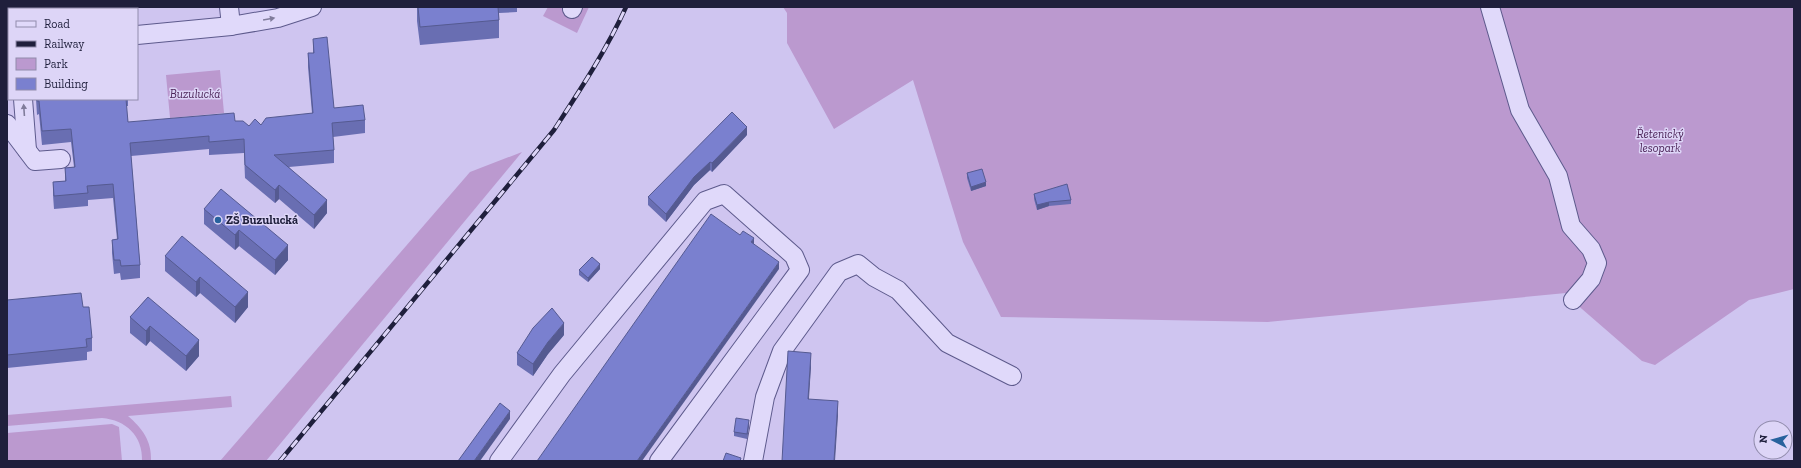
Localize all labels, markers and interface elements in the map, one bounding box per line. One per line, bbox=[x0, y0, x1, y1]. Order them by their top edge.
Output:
legend bbox=[8, 8, 138, 100]
one-way arrow bbox=[263, 16, 275, 22]
text: Road bbox=[44, 17, 70, 31]
text: Railway bbox=[44, 37, 85, 51]
text: Park bbox=[44, 57, 69, 71]
text: Building bbox=[44, 77, 88, 91]
park label: Buzulucká bbox=[170, 87, 220, 101]
one-way arrow bbox=[20, 104, 27, 117]
park label: Řetenický lesopark bbox=[1636, 126, 1684, 155]
place label: ZŠ Buzulucká bbox=[226, 212, 298, 227]
marker: ZŠ Buzulucká bbox=[213, 215, 223, 225]
north arrow bbox=[1753, 420, 1793, 460]
text: N bbox=[1757, 434, 1771, 444]

